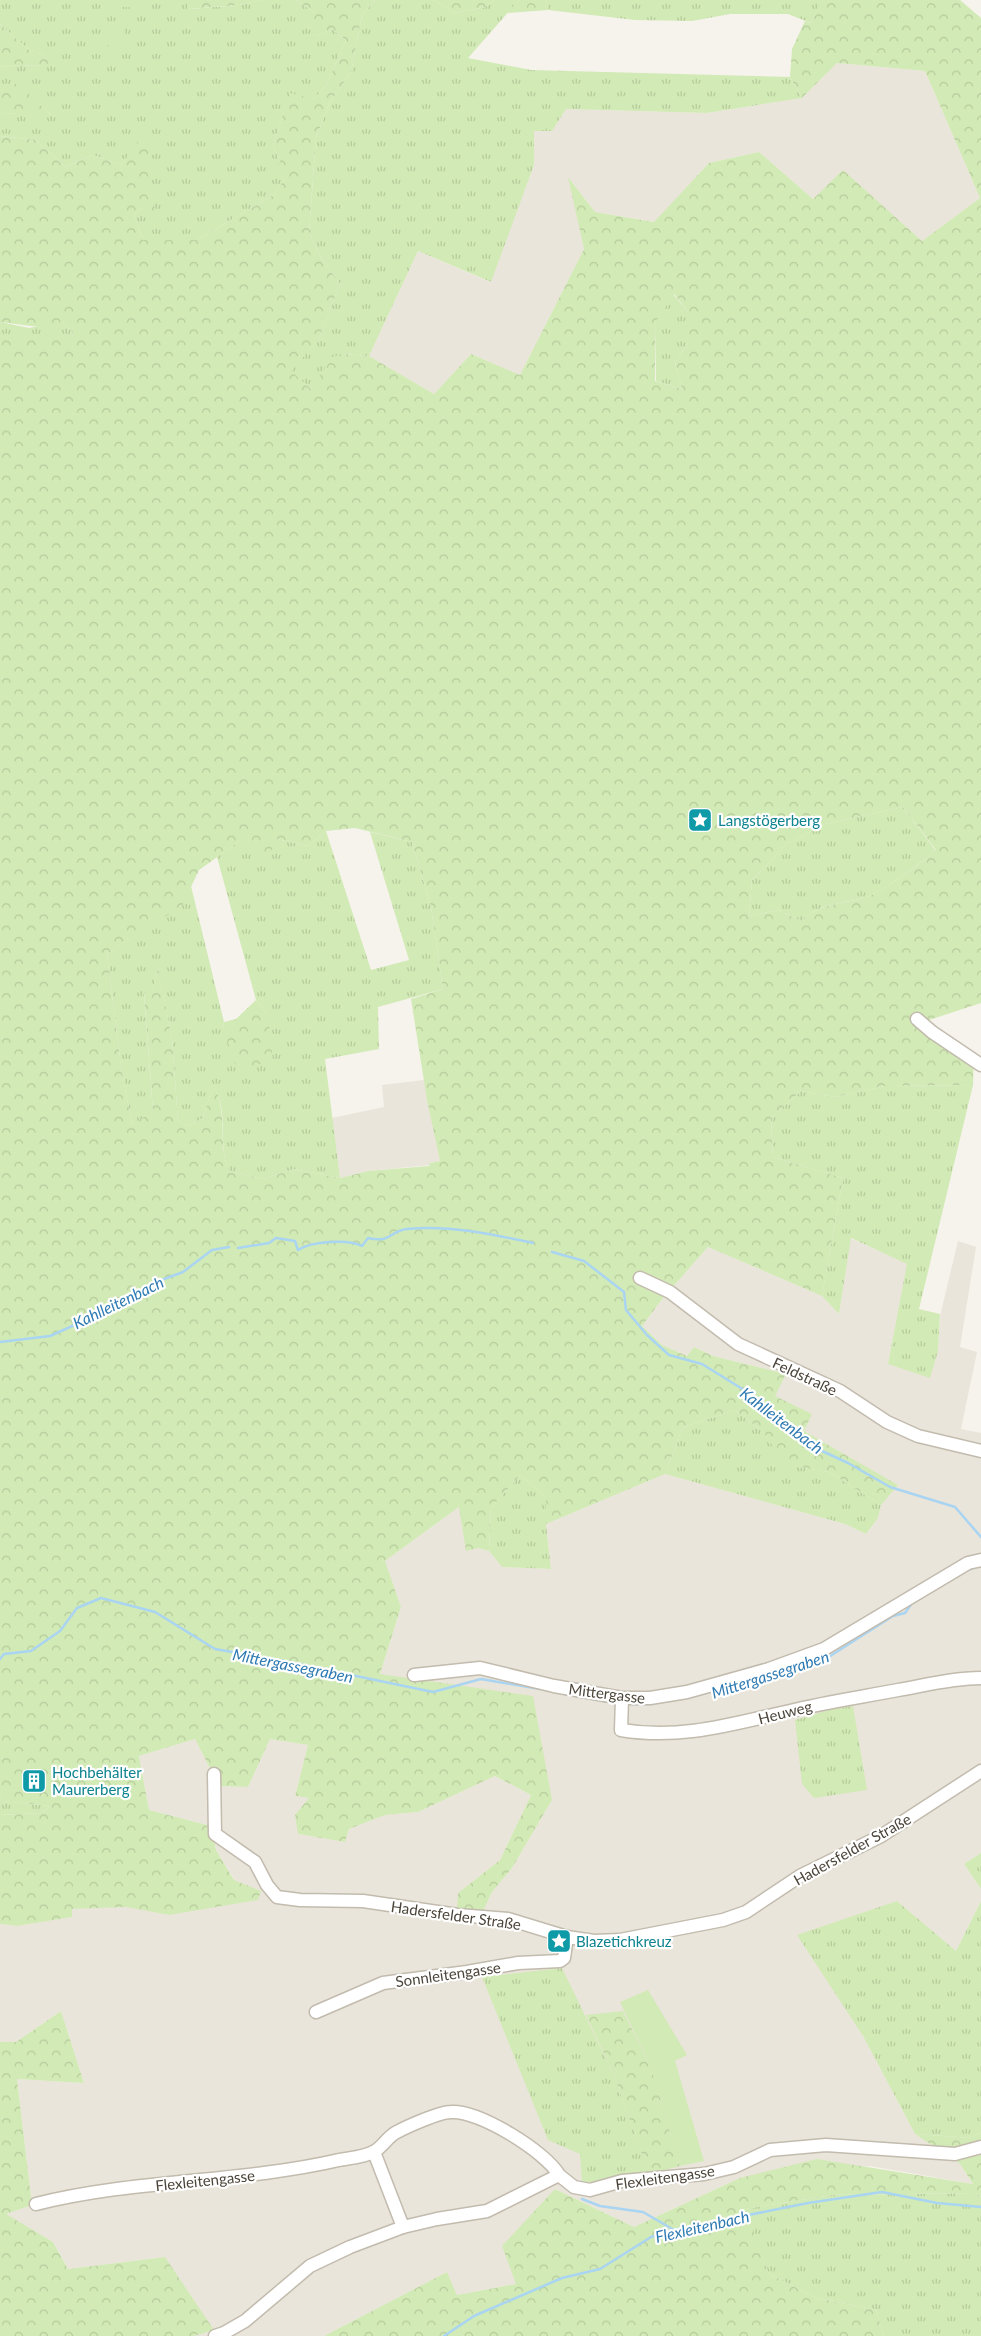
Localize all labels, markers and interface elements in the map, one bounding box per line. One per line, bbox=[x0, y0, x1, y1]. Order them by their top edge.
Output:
place icon: Langstögerberg bbox=[687, 807, 713, 833]
place label: Langstögerberg bbox=[718, 811, 820, 829]
water label: Kahlleitenbach bbox=[69, 1272, 167, 1332]
street label: Feldstraße bbox=[770, 1353, 840, 1399]
water label: Kahlleitenbach bbox=[737, 1383, 827, 1457]
water label: Mittergassegraben bbox=[231, 1644, 355, 1686]
water label: Mittergassegraben bbox=[709, 1646, 831, 1702]
street label: Mittergasse bbox=[568, 1679, 646, 1707]
street label: Heuweg bbox=[756, 1697, 814, 1727]
place label: Hochbehälter Maurerberg bbox=[52, 1763, 142, 1798]
building icon: Hochbehälter Maurerberg bbox=[21, 1768, 47, 1794]
street label: Hadersfelder Straße bbox=[790, 1809, 914, 1889]
street label: Hadersfelder Straße bbox=[390, 1897, 522, 1933]
place icon: Blazetichkreuz bbox=[546, 1928, 572, 1954]
place label: Blazetichkreuz bbox=[576, 1932, 672, 1950]
street label: Sonnleitengasse bbox=[394, 1958, 502, 1990]
street label: Flexleitengasse bbox=[614, 2161, 716, 2193]
street label: Flexleitengasse bbox=[154, 2166, 256, 2194]
water label: Flexleitenbach bbox=[653, 2206, 751, 2246]

